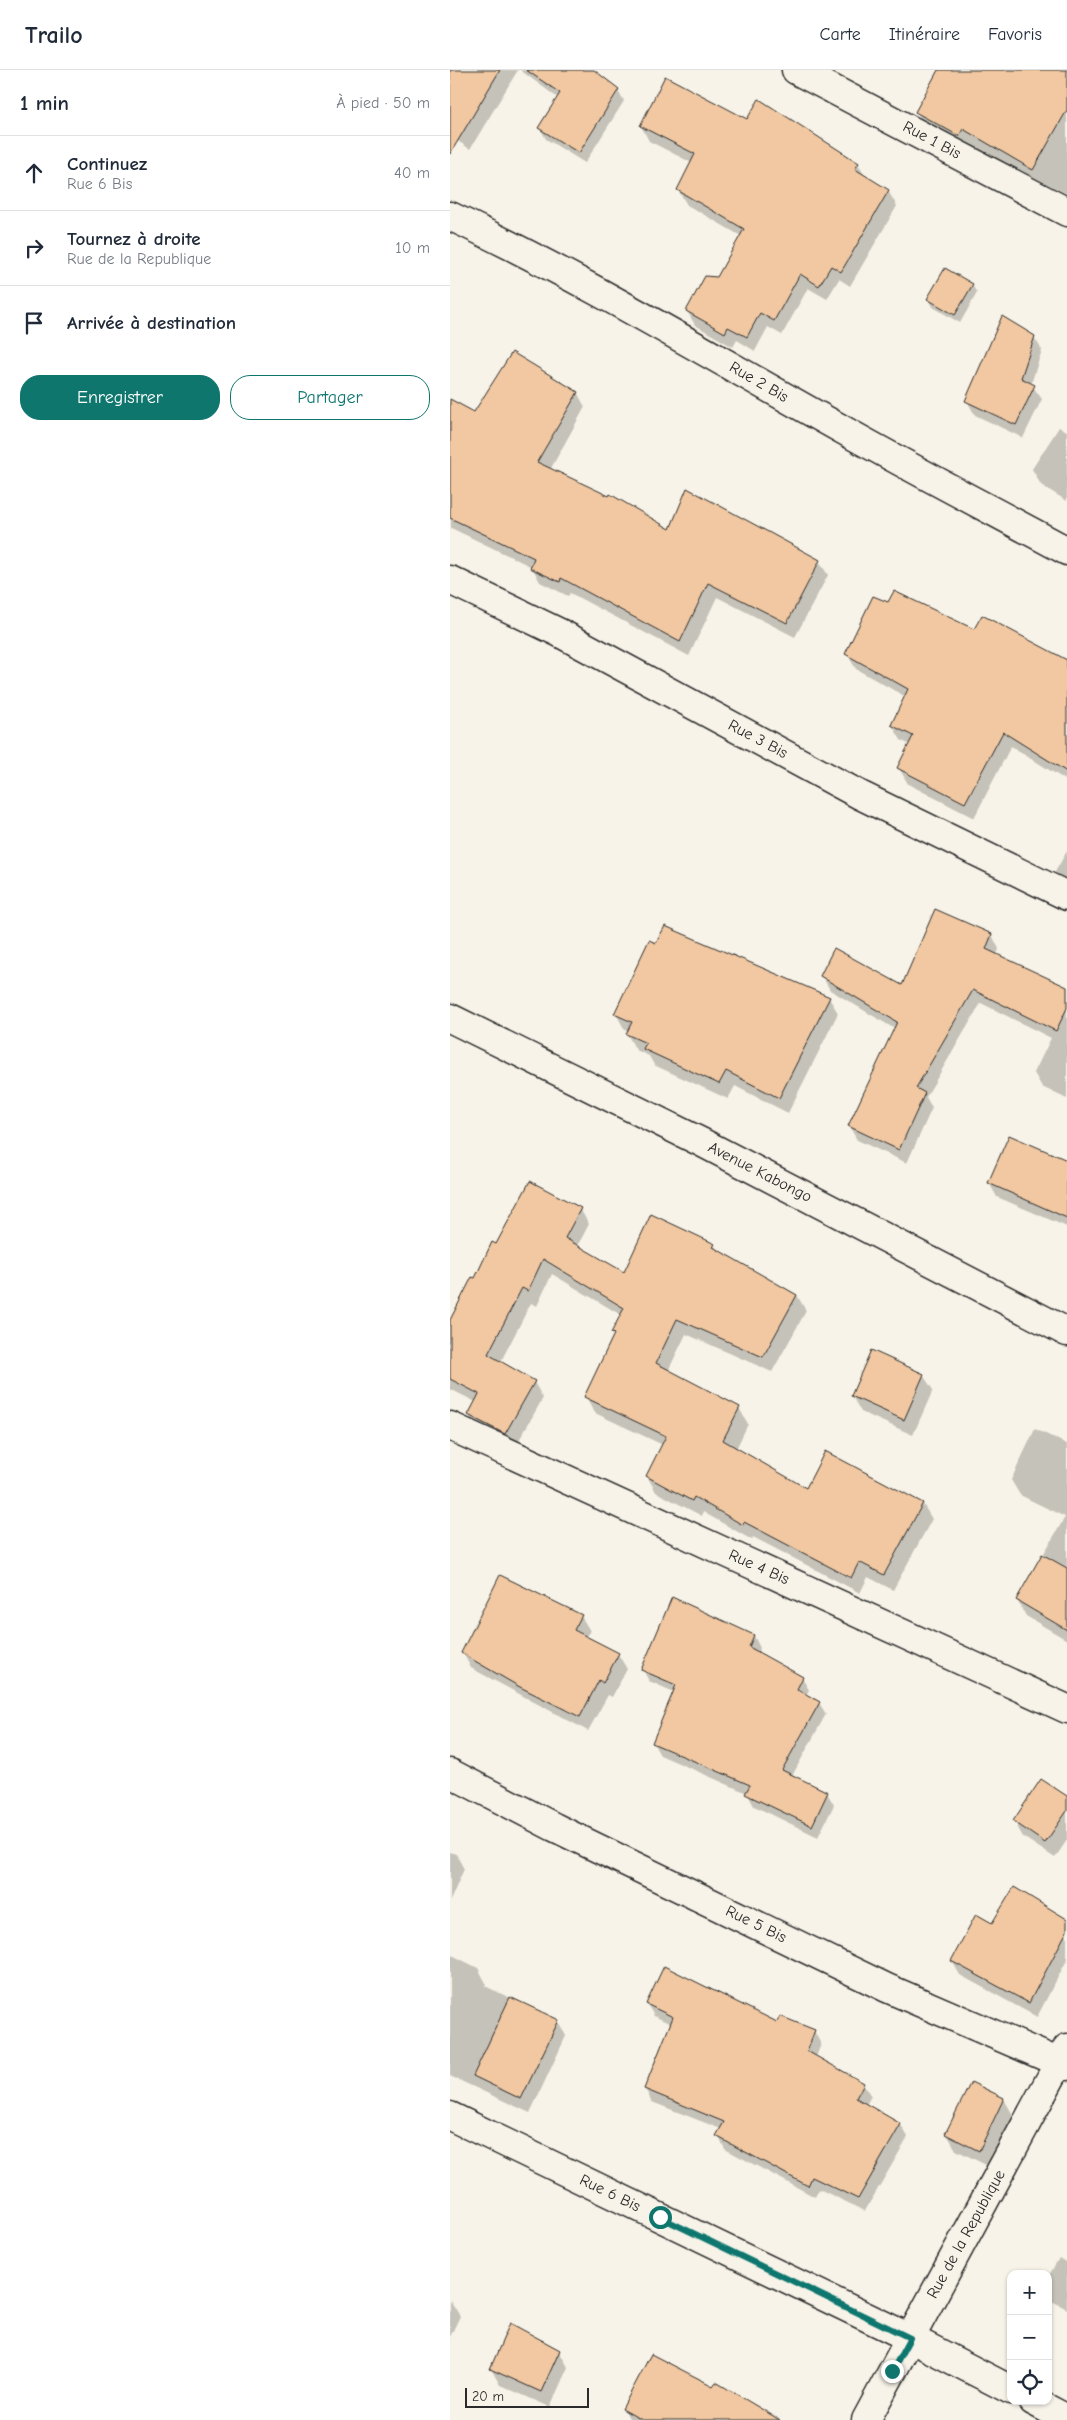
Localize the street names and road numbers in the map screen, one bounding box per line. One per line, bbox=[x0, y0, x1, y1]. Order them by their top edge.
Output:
street label: Rue 1 Bis bbox=[900, 117, 964, 163]
street label: Rue 2 Bis bbox=[726, 358, 792, 406]
street label: Rue 3 Bis bbox=[725, 716, 791, 762]
street label: Avenue Kabongo bbox=[705, 1138, 815, 1206]
street label: Rue 4 Bis bbox=[726, 1546, 792, 1588]
street label: Rue 5 Bis bbox=[723, 1902, 790, 1947]
street label: Rue de la Republique bbox=[923, 2167, 1009, 2301]
street label: Rue 6 Bis bbox=[577, 2171, 644, 2216]

